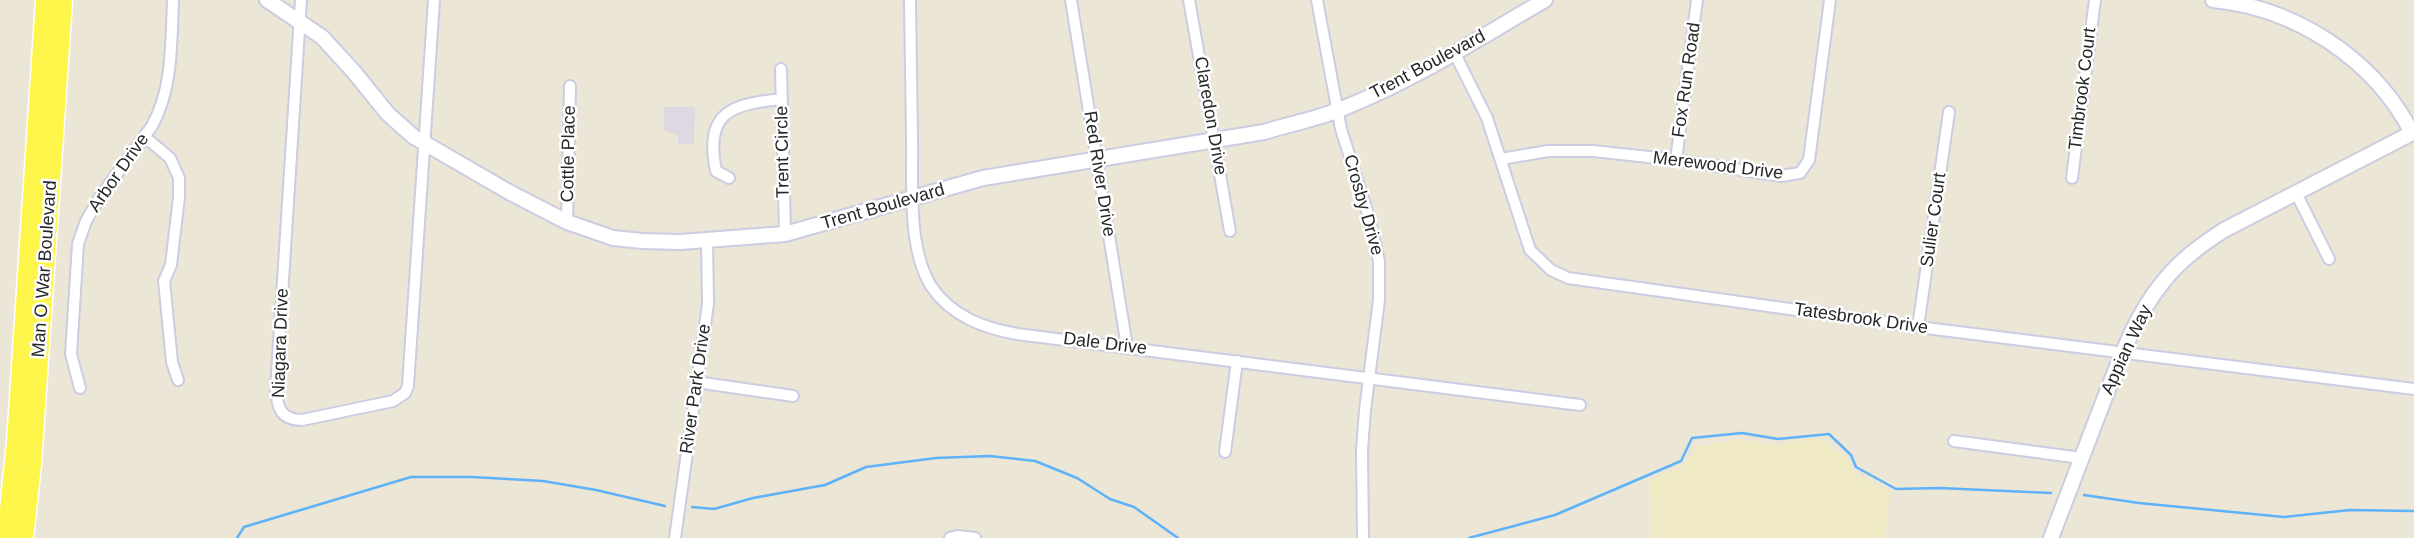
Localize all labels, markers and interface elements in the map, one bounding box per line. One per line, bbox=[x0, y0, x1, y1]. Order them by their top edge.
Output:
street label: Fox Run Road bbox=[1668, 21, 1706, 139]
street label: Trent Boulevard bbox=[1367, 26, 1489, 104]
street label: Timbrook Court bbox=[2065, 26, 2101, 152]
street label: Claredon Drive bbox=[1189, 55, 1231, 177]
street label: Cottle Place bbox=[557, 105, 581, 203]
street label: Trent Circle bbox=[771, 106, 795, 198]
street label: Red River Drive bbox=[1078, 110, 1120, 238]
street label: Arbor Drive bbox=[84, 130, 154, 216]
street label: Merewood Drive bbox=[1652, 147, 1784, 185]
street label: Crosby Drive bbox=[1338, 152, 1388, 258]
street label: Sulier Court bbox=[1917, 171, 1951, 269]
street label: Trent Boulevard bbox=[819, 179, 947, 235]
street label: Man O War Boulevard bbox=[28, 180, 62, 358]
street label: Niagara Drive bbox=[268, 288, 294, 398]
street label: Tatesbrook Drive bbox=[1793, 299, 1929, 339]
street label: Appian Way bbox=[2097, 302, 2157, 398]
street label: River Park Drive bbox=[676, 323, 716, 455]
street label: Dale Drive bbox=[1062, 328, 1148, 360]

